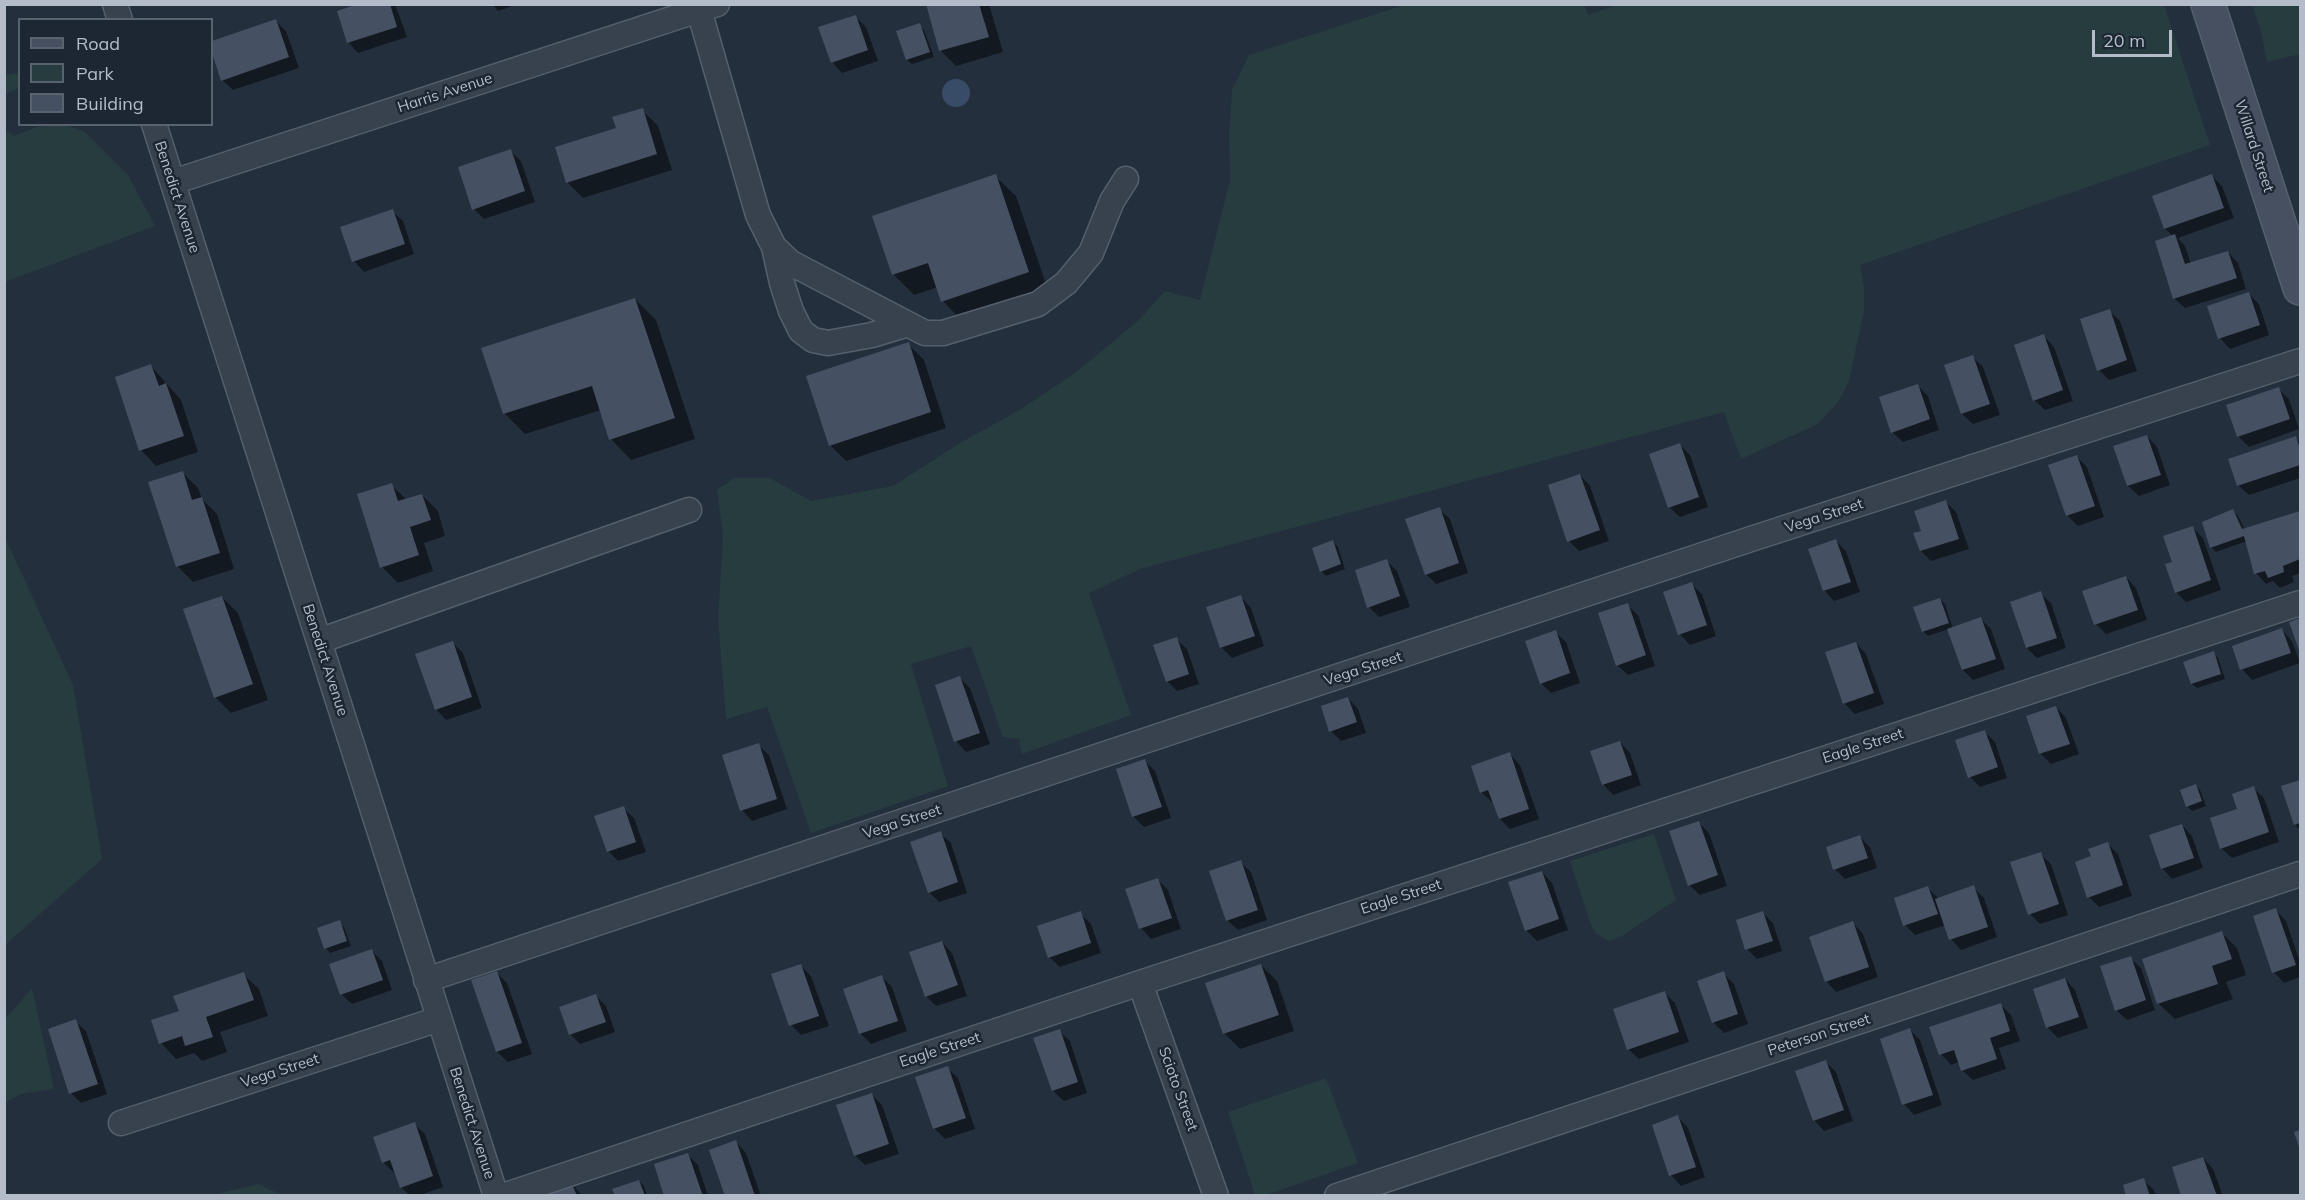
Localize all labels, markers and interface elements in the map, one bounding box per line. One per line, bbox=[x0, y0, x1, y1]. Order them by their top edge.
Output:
legend bbox=[18, 18, 213, 126]
scale bar bbox=[2095, 18, 2174, 56]
text: 20 m bbox=[2103, 29, 2145, 52]
text: Road bbox=[76, 32, 120, 55]
text: Park bbox=[76, 62, 114, 85]
street label: Harris Avenue bbox=[395, 69, 495, 117]
text: Building bbox=[76, 92, 144, 115]
street label: Willard Street bbox=[2231, 98, 2277, 194]
street label: Benedict Avenue bbox=[150, 139, 204, 255]
street label: Vega Street bbox=[1783, 495, 1865, 537]
street label: Benedict Avenue bbox=[298, 602, 352, 718]
street label: Vega Street bbox=[1322, 648, 1404, 690]
street label: Eagle Street bbox=[1820, 724, 1906, 768]
street label: Vega Street bbox=[861, 801, 943, 843]
street label: Eagle Street bbox=[1358, 875, 1444, 919]
street label: Peterson Street bbox=[1766, 1010, 1872, 1060]
street label: Eagle Street bbox=[897, 1028, 983, 1072]
street label: Scioto Street bbox=[1154, 1045, 1202, 1133]
street label: Vega Street bbox=[239, 1050, 321, 1092]
street label: Benedict Avenue bbox=[445, 1065, 499, 1181]

